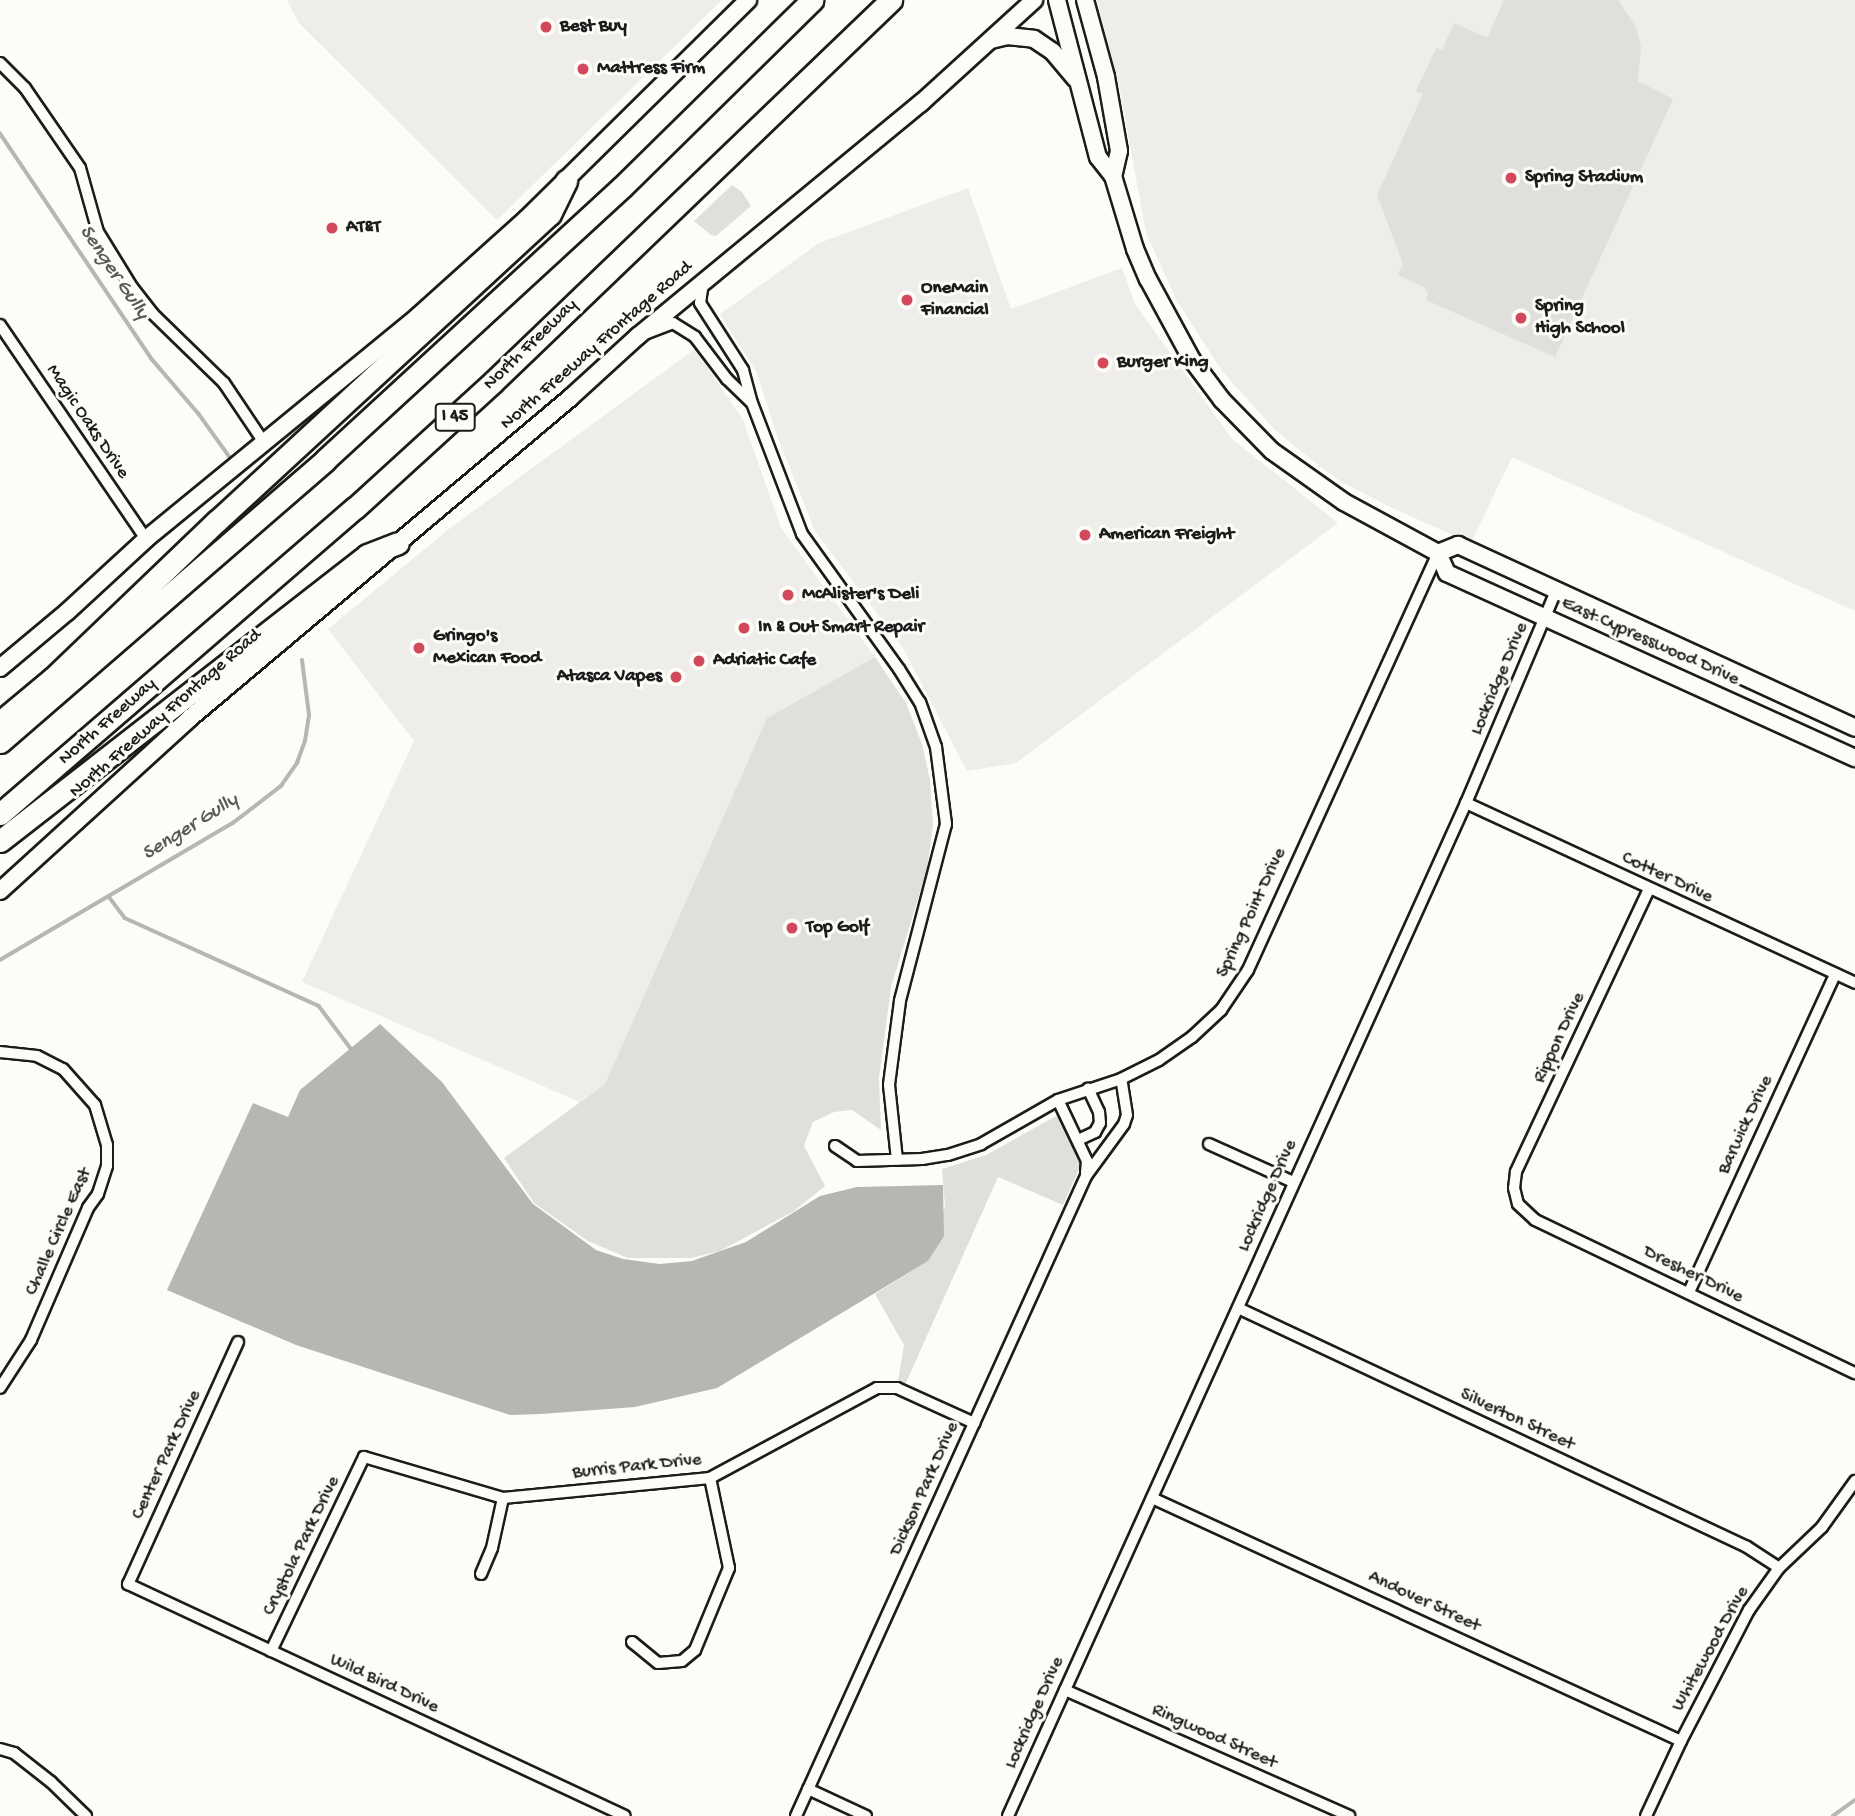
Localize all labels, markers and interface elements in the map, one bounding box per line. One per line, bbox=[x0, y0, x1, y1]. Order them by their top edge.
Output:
place label: Best Buy bbox=[560, 16, 627, 38]
marker: Best Buy bbox=[538, 19, 554, 35]
place label: Mattress Firm bbox=[597, 58, 705, 80]
marker: Mattress Firm bbox=[575, 61, 591, 77]
place label: Spring Stadium bbox=[1525, 167, 1643, 189]
marker: Spring Stadium bbox=[1503, 170, 1519, 186]
place label: AT&T bbox=[346, 217, 381, 239]
marker: AT&T bbox=[324, 220, 340, 236]
water label: Senger Gully bbox=[72, 221, 154, 325]
street label: North Freeway Frontage Road bbox=[496, 256, 698, 436]
place label: OneMain Financial bbox=[921, 278, 989, 322]
marker: OneMain Financial bbox=[899, 292, 915, 308]
street label: North Freeway bbox=[479, 294, 583, 396]
place label: Spring High School bbox=[1535, 296, 1625, 340]
marker: Spring High School bbox=[1513, 310, 1529, 326]
place label: Burger King bbox=[1117, 352, 1209, 374]
marker: Burger King bbox=[1095, 355, 1111, 371]
street label: Magic Oaks Drive bbox=[40, 361, 134, 483]
road number: I 45 bbox=[434, 402, 476, 432]
place label: American Freight bbox=[1099, 524, 1234, 546]
marker: American Freight bbox=[1077, 527, 1093, 543]
place label: McAlister's Deli bbox=[802, 584, 919, 606]
marker: McAlister's Deli bbox=[780, 587, 796, 603]
street label: East Cypresswood Drive bbox=[1557, 592, 1743, 692]
place label: In & Out Smart Repair bbox=[758, 617, 924, 639]
street label: Lockridge Drive bbox=[1466, 619, 1534, 739]
marker: In & Out Smart Repair bbox=[736, 620, 752, 636]
street label: North Freeway Frontage Road bbox=[65, 624, 267, 804]
place label: Gringo's Mexican Food bbox=[433, 626, 541, 670]
marker: Gringo's Mexican Food bbox=[411, 640, 427, 656]
place label: Adriatic Cafe bbox=[713, 650, 816, 672]
marker: Adriatic Cafe bbox=[691, 653, 707, 669]
place label: Atasca Vapes bbox=[557, 666, 662, 688]
marker: Atasca Vapes bbox=[668, 669, 684, 685]
street label: North Freeway bbox=[54, 673, 162, 771]
water label: Senger Gully bbox=[138, 789, 244, 867]
street label: Spring Point Drive bbox=[1212, 845, 1292, 981]
street label: Cotter Drive bbox=[1618, 847, 1716, 909]
place label: Top Golf bbox=[806, 917, 869, 939]
marker: Top Golf bbox=[784, 920, 800, 936]
street label: Rippon Drive bbox=[1529, 989, 1591, 1087]
street label: Barwick Drive bbox=[1713, 1072, 1779, 1178]
street label: Lockridge Drive bbox=[1233, 1136, 1303, 1256]
street label: Challe Circle East bbox=[21, 1165, 97, 1299]
street label: Dresher Drive bbox=[1639, 1241, 1747, 1309]
street label: Silverton Street bbox=[1456, 1384, 1578, 1456]
street label: Center Park Drive bbox=[127, 1387, 207, 1523]
street label: Dickson Park Drive bbox=[885, 1419, 965, 1559]
street label: Burris Park Drive bbox=[571, 1449, 703, 1485]
street label: Crystola Park Drive bbox=[258, 1473, 346, 1619]
street label: Andover Street bbox=[1364, 1566, 1484, 1638]
street label: Whitewood Drive bbox=[1667, 1582, 1755, 1716]
street label: Wild Bird Drive bbox=[326, 1649, 442, 1719]
street label: Lockridge Drive bbox=[1000, 1653, 1070, 1773]
street label: Ringwood Street bbox=[1148, 1699, 1280, 1775]

